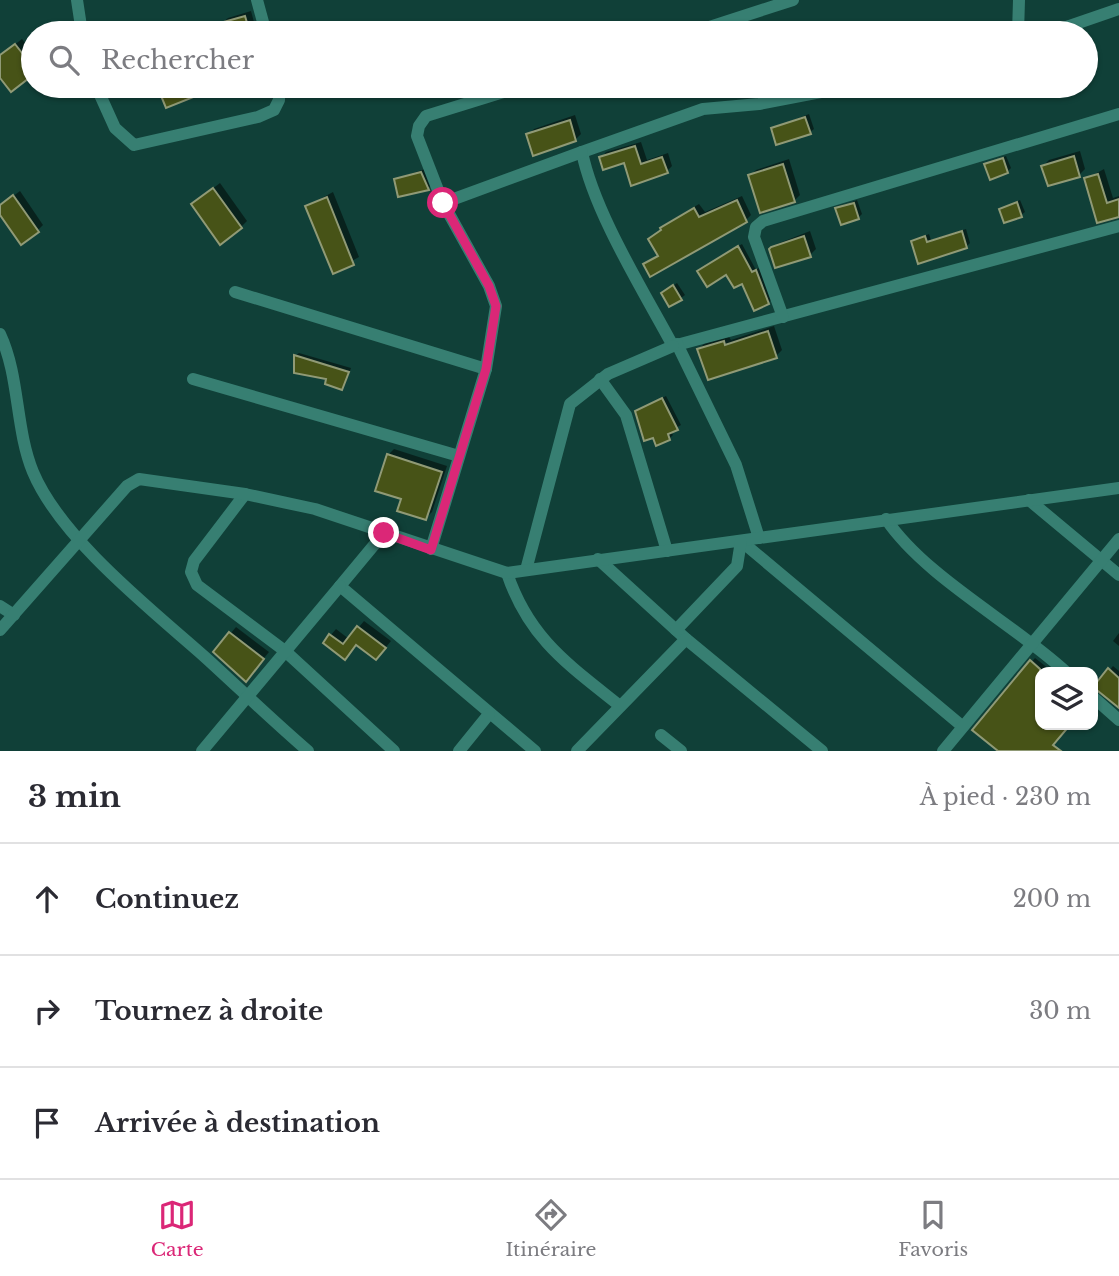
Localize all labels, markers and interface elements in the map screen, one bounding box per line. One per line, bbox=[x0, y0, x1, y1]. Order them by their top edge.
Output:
search box bbox=[21, 21, 1098, 98]
icon: search bbox=[45, 41, 83, 79]
text: Rechercher bbox=[101, 44, 254, 76]
route start bbox=[427, 187, 458, 218]
route end bbox=[368, 517, 399, 548]
map controls bbox=[1035, 667, 1098, 730]
button: layers bbox=[1035, 667, 1098, 730]
text: 3 min bbox=[28, 778, 121, 815]
text: À pied · 230 m bbox=[920, 783, 1091, 811]
icon: ahead bbox=[28, 880, 66, 918]
text: Continuez bbox=[95, 883, 239, 915]
text: 200 m bbox=[1013, 885, 1091, 913]
icon: right bbox=[28, 992, 66, 1030]
text: Tournez à droite bbox=[95, 995, 323, 1027]
text: 30 m bbox=[1029, 997, 1091, 1025]
icon: arrive bbox=[28, 1104, 66, 1142]
text: Arrivée à destination bbox=[95, 1107, 380, 1139]
tab: Carte bbox=[151, 1196, 204, 1261]
tab: Itinéraire bbox=[505, 1196, 596, 1261]
tab: Favoris bbox=[898, 1196, 968, 1261]

